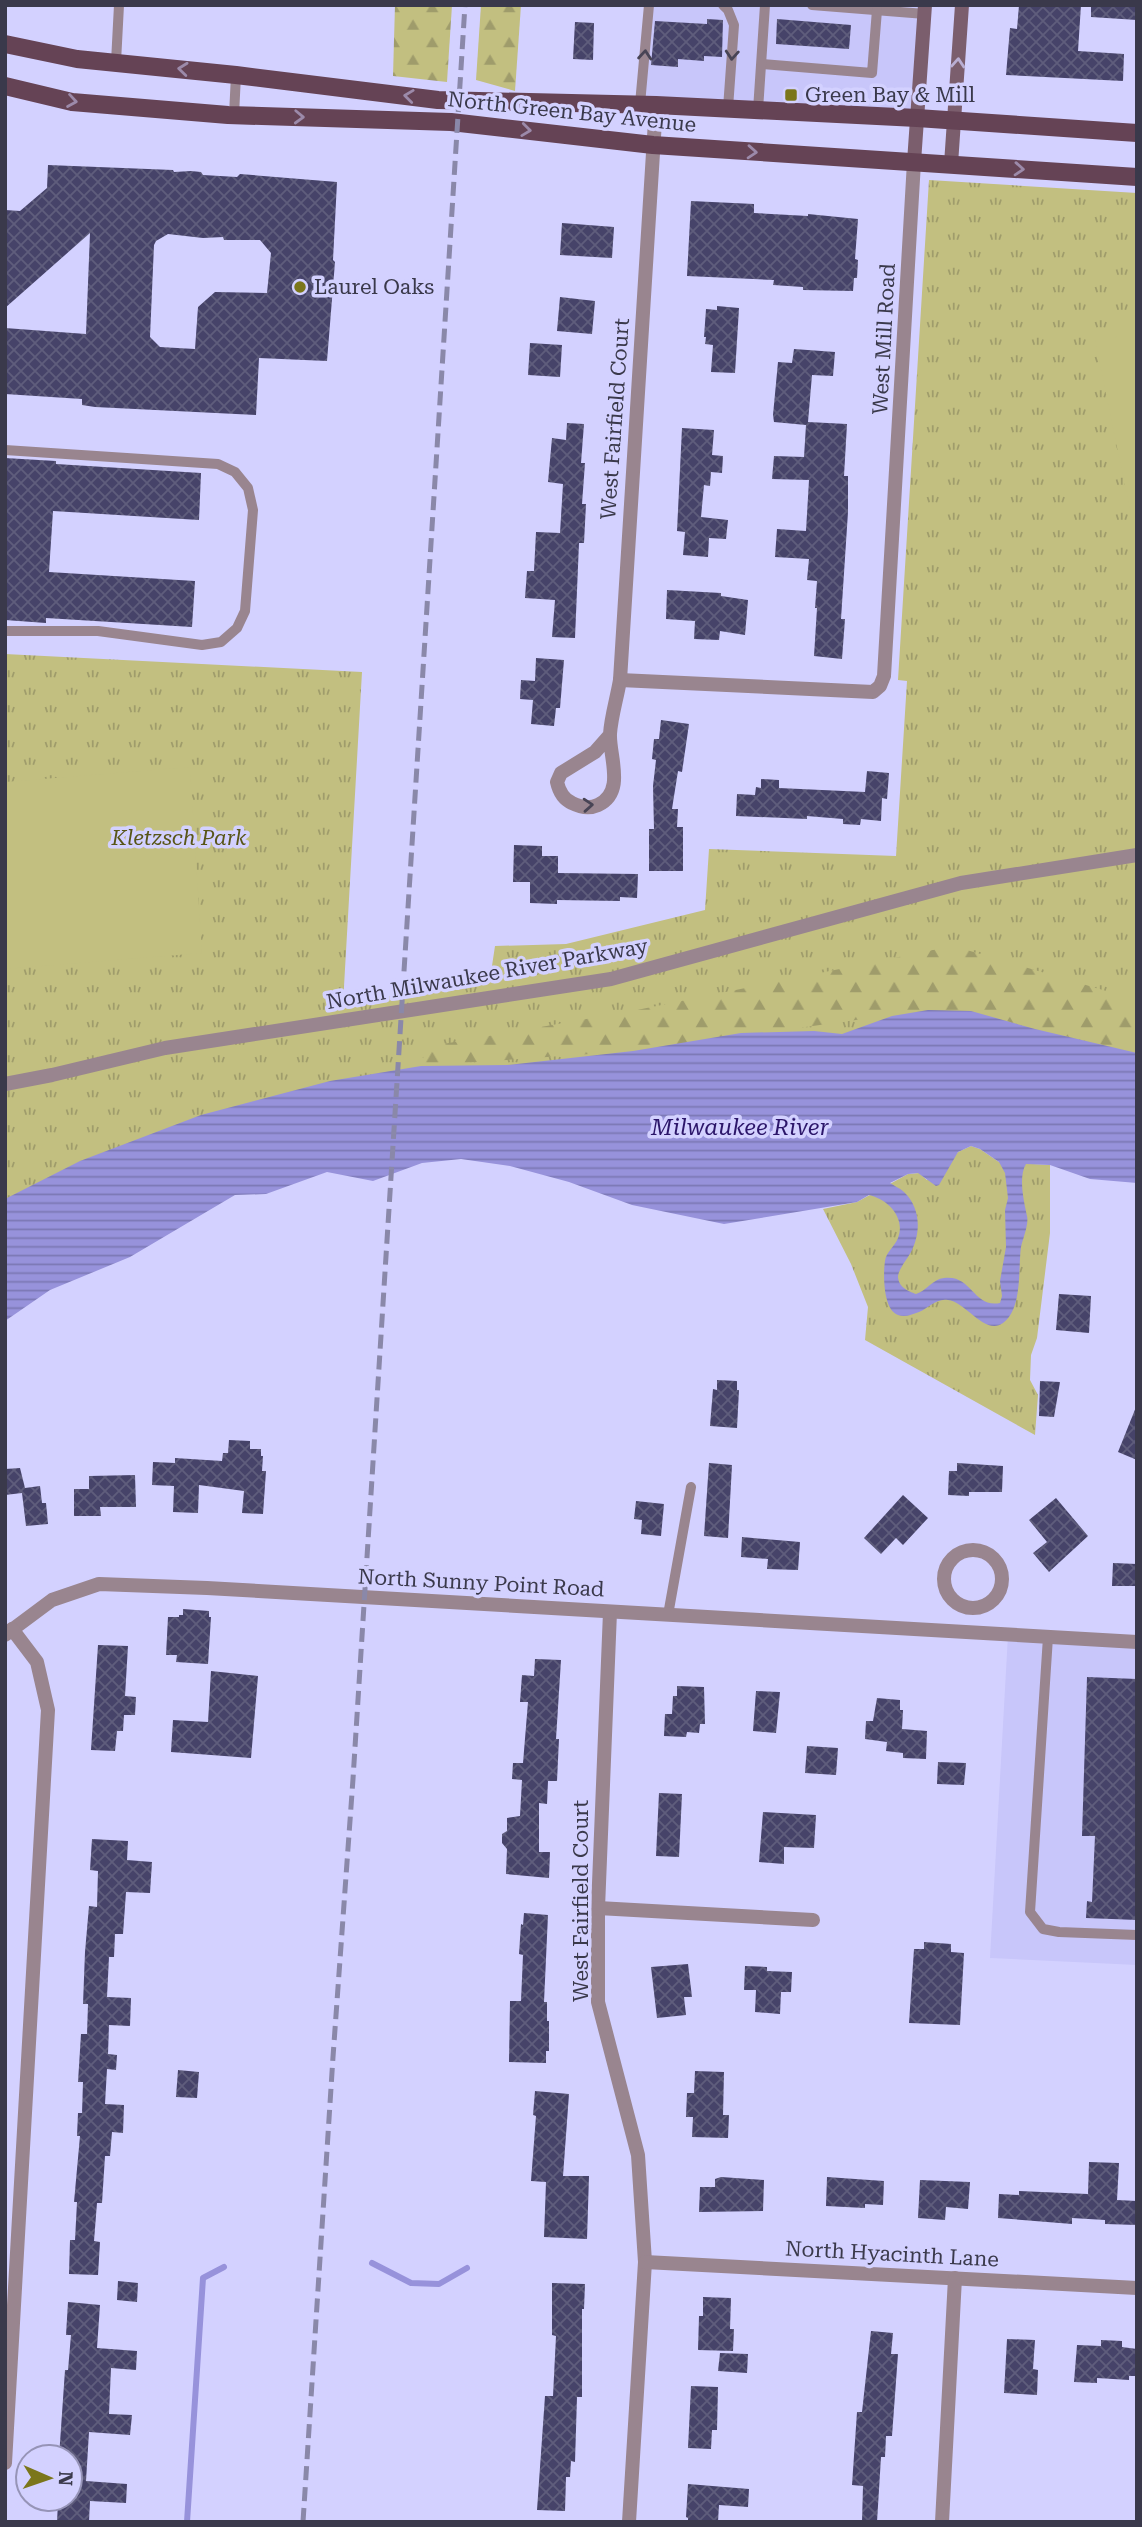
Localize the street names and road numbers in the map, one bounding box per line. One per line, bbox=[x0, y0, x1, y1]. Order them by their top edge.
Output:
street label: North Green Bay Avenue bbox=[447, 87, 697, 137]
street label: West Mill Road bbox=[868, 262, 900, 415]
street label: West Fairfield Court bbox=[596, 317, 634, 521]
street label: North Milwaukee River Parkway bbox=[324, 934, 650, 1014]
street label: North Sunny Point Road bbox=[357, 1565, 605, 1601]
street label: West Fairfield Court bbox=[569, 1800, 593, 2002]
street label: North Hyacinth Lane bbox=[784, 2236, 1000, 2272]

